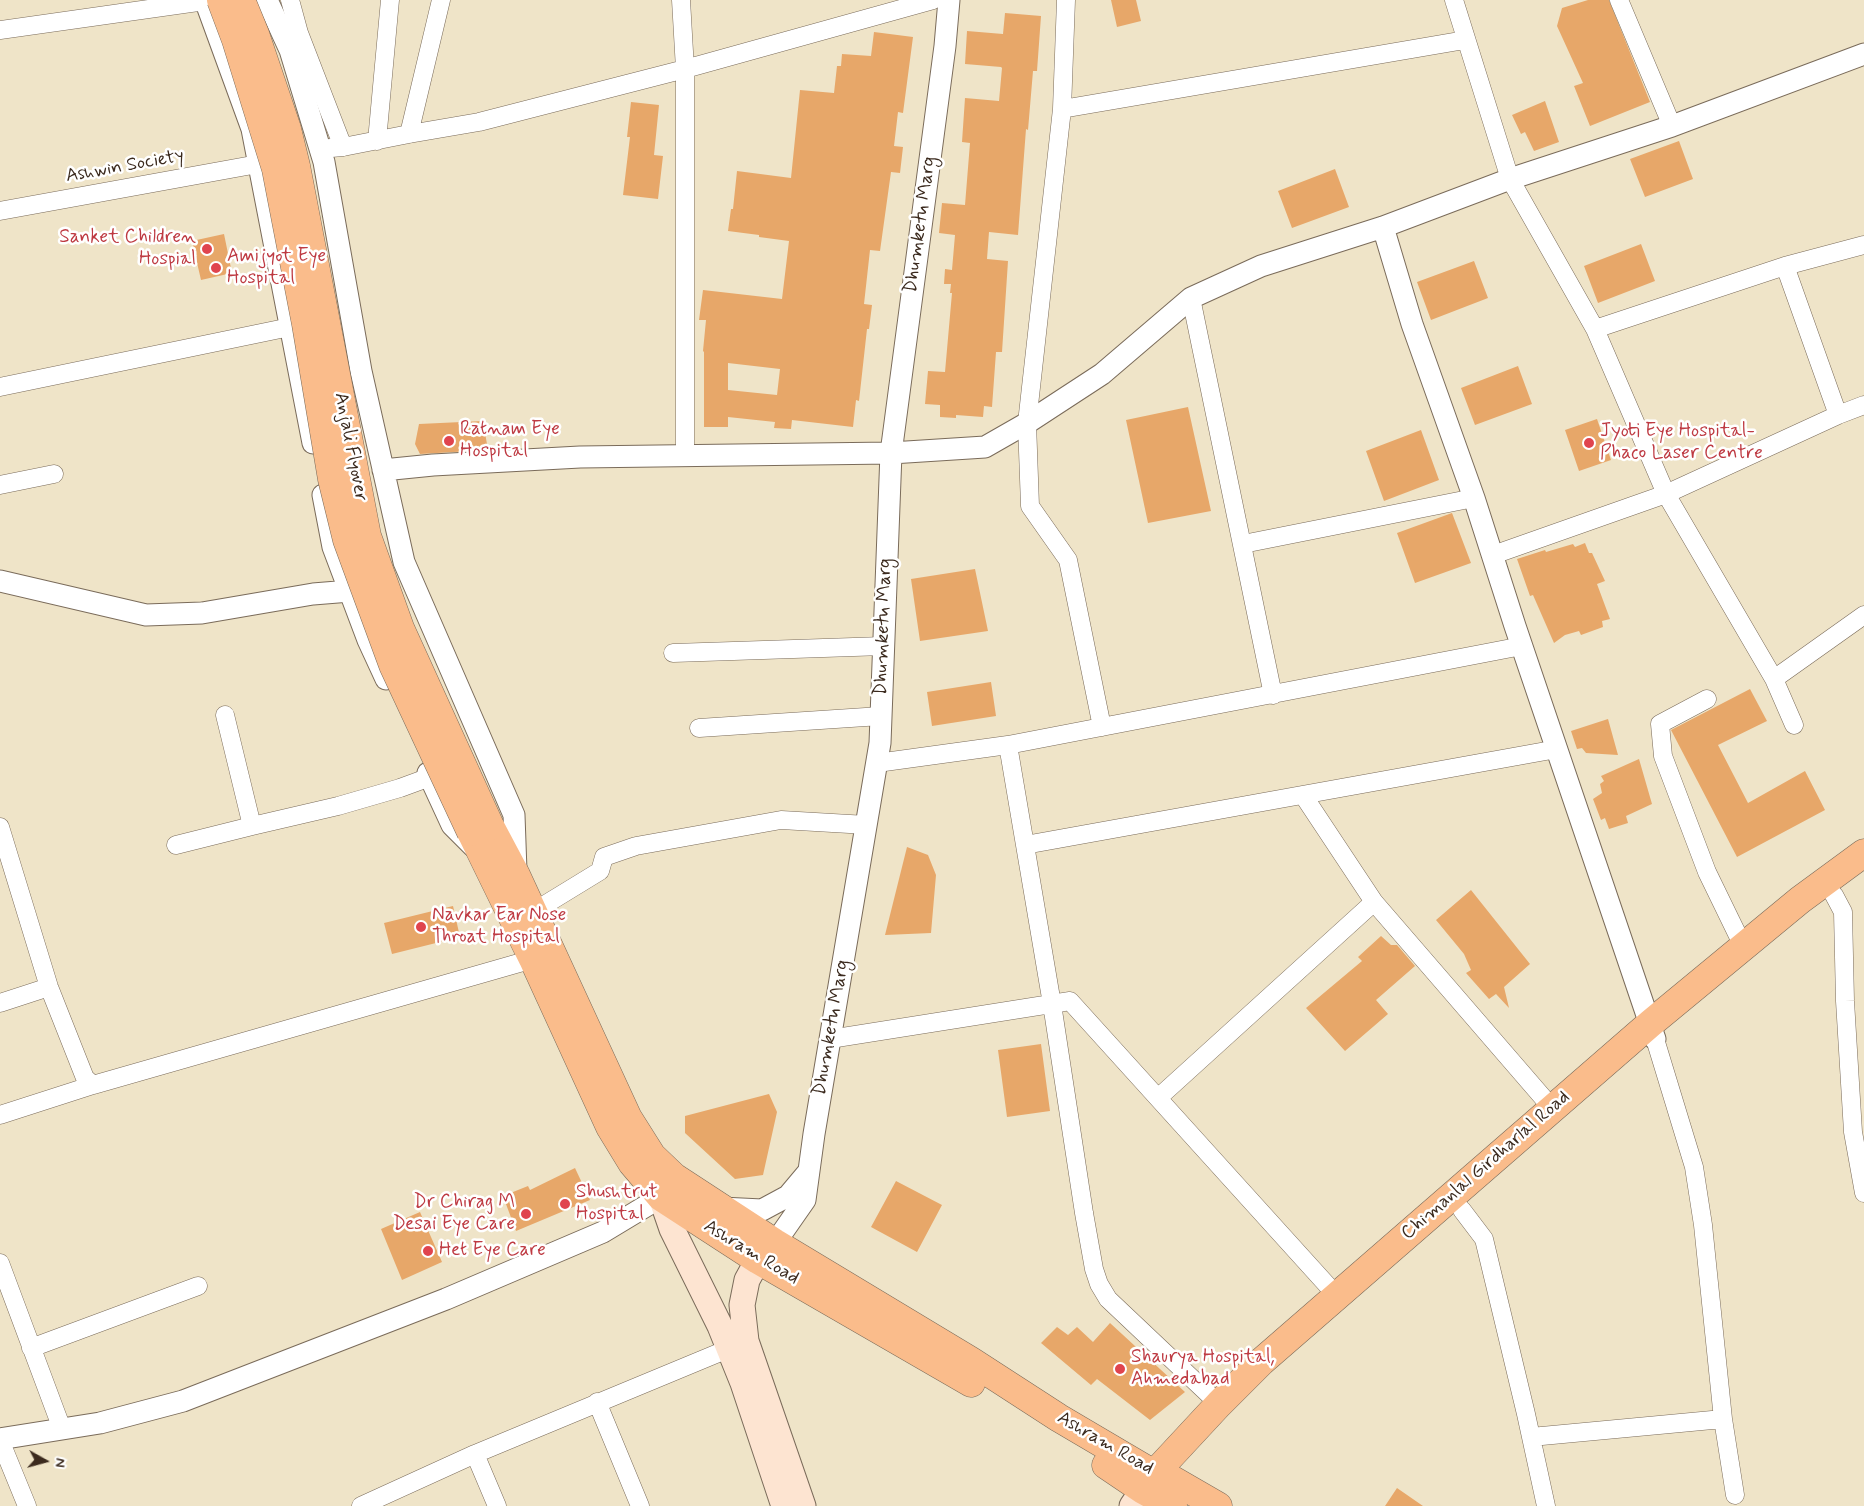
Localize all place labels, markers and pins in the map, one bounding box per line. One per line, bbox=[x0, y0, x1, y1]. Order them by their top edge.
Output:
place label: Sanket Children Hospial bbox=[59, 227, 196, 271]
marker: Sanket Children Hospial bbox=[200, 242, 214, 256]
place label: Amijyot Eye Hospital bbox=[227, 246, 326, 290]
marker: Amijyot Eye Hospital bbox=[209, 261, 223, 275]
place label: Ratnam Eye Hospital bbox=[460, 419, 560, 463]
place label: Jyoti Eye Hospital- Phaco Laser Centre bbox=[1600, 421, 1763, 465]
marker: Ratnam Eye Hospital bbox=[442, 434, 456, 448]
marker: Jyoti Eye Hospital- Phaco Laser Centre bbox=[1582, 436, 1596, 450]
place label: Navkar Ear Nose Throat Hospital bbox=[432, 905, 566, 949]
marker: Navkar Ear Nose Throat Hospital bbox=[414, 920, 428, 934]
place label: Shushtrut Hospital bbox=[576, 1182, 657, 1226]
place label: Dr Chirag M Desai Eye Care bbox=[393, 1192, 515, 1236]
marker: Shushtrut Hospital bbox=[558, 1197, 572, 1211]
marker: Dr Chirag M Desai Eye Care bbox=[519, 1207, 533, 1221]
place label: Het Eye Care bbox=[439, 1240, 546, 1262]
marker: Het Eye Care bbox=[421, 1244, 435, 1258]
place label: Shaurya Hospital, Ahmedabad bbox=[1131, 1347, 1275, 1391]
marker: Shaurya Hospital, Ahmedabad bbox=[1113, 1362, 1127, 1376]

